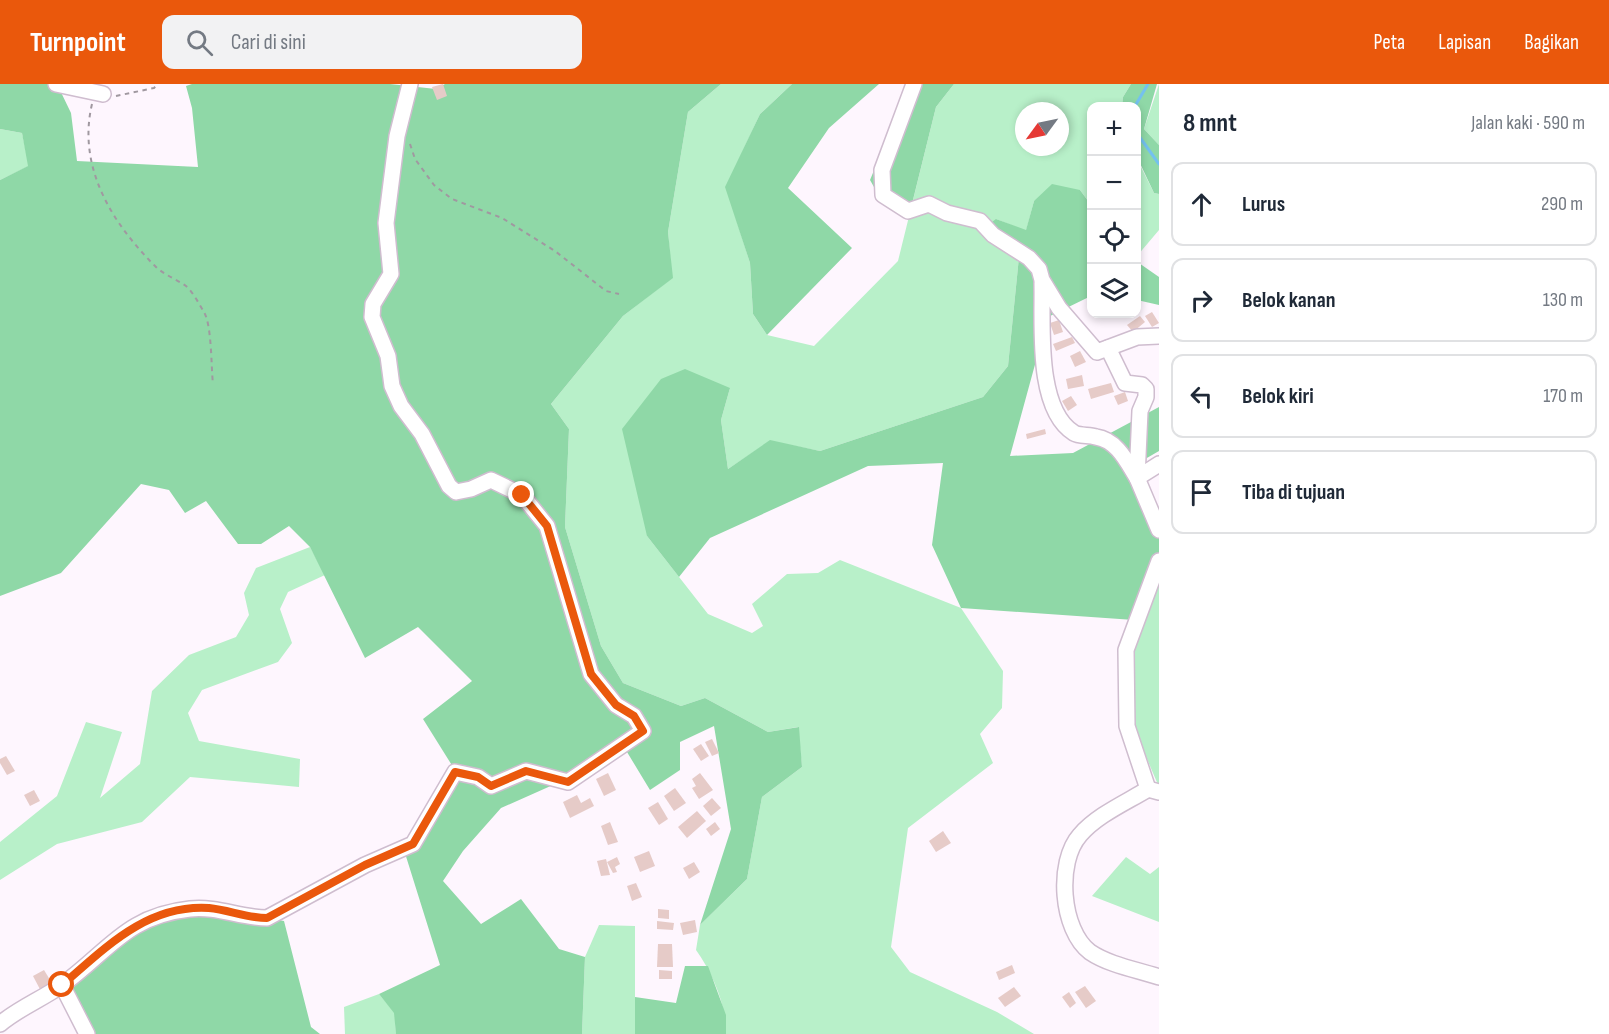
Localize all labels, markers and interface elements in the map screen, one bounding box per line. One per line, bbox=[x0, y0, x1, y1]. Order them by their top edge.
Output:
search box bbox=[162, 15, 582, 69]
text: Turnpoint bbox=[30, 26, 126, 59]
icon: search bbox=[183, 26, 216, 59]
text: Cari di sini bbox=[231, 29, 306, 56]
text: Peta bbox=[1374, 30, 1405, 55]
text: Lapisan bbox=[1438, 30, 1491, 55]
text: Bagikan bbox=[1524, 30, 1579, 55]
north arrow bbox=[1015, 102, 1069, 156]
map controls bbox=[1087, 102, 1141, 318]
button: + bbox=[1087, 102, 1141, 156]
text: 8 mnt bbox=[1183, 108, 1237, 139]
text: Jalan kaki · 590 m bbox=[1471, 111, 1585, 135]
button: − bbox=[1087, 156, 1141, 210]
icon: ahead bbox=[1185, 188, 1218, 221]
text: Lurus bbox=[1242, 191, 1285, 218]
text: 290 m bbox=[1541, 192, 1583, 216]
button: locate bbox=[1087, 210, 1141, 264]
button: layers bbox=[1087, 264, 1141, 318]
icon: right bbox=[1185, 284, 1218, 317]
text: Belok kanan bbox=[1242, 287, 1335, 314]
text: 130 m bbox=[1543, 288, 1583, 312]
icon: left bbox=[1185, 380, 1218, 413]
text: Belok kiri bbox=[1242, 383, 1314, 410]
text: 170 m bbox=[1543, 384, 1583, 408]
icon: arrive bbox=[1185, 476, 1218, 509]
text: Tiba di tujuan bbox=[1242, 479, 1345, 506]
route end bbox=[508, 481, 534, 507]
route start bbox=[48, 971, 74, 997]

